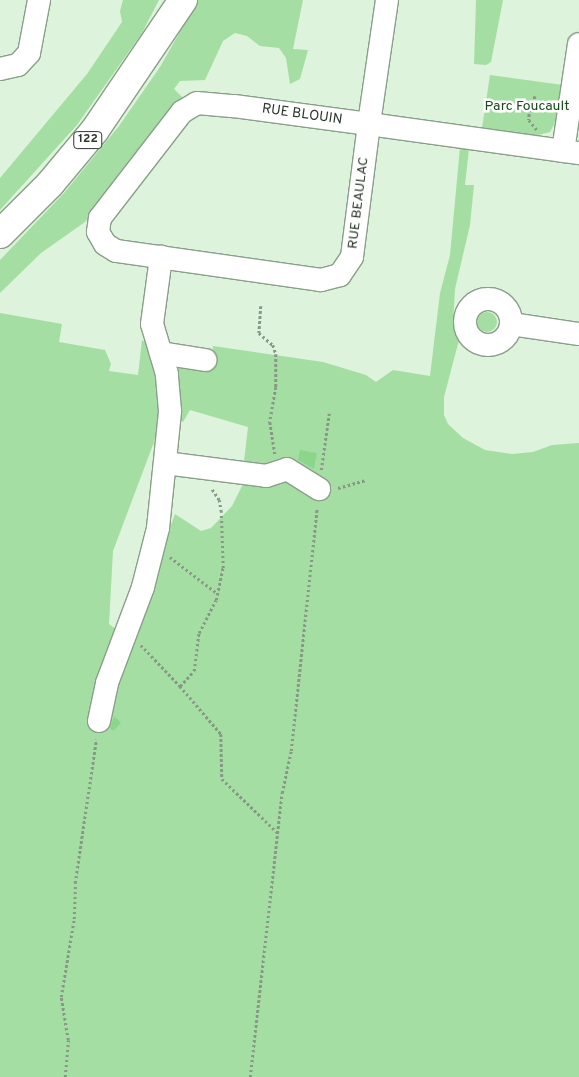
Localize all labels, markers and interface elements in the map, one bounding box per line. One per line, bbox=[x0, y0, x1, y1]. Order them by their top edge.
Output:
park label: Parc Foucault bbox=[485, 99, 569, 115]
street label: RUE BLOUIN bbox=[261, 101, 343, 129]
road number: 122 bbox=[73, 130, 103, 150]
street label: RUE BEAULAC bbox=[345, 156, 373, 250]

